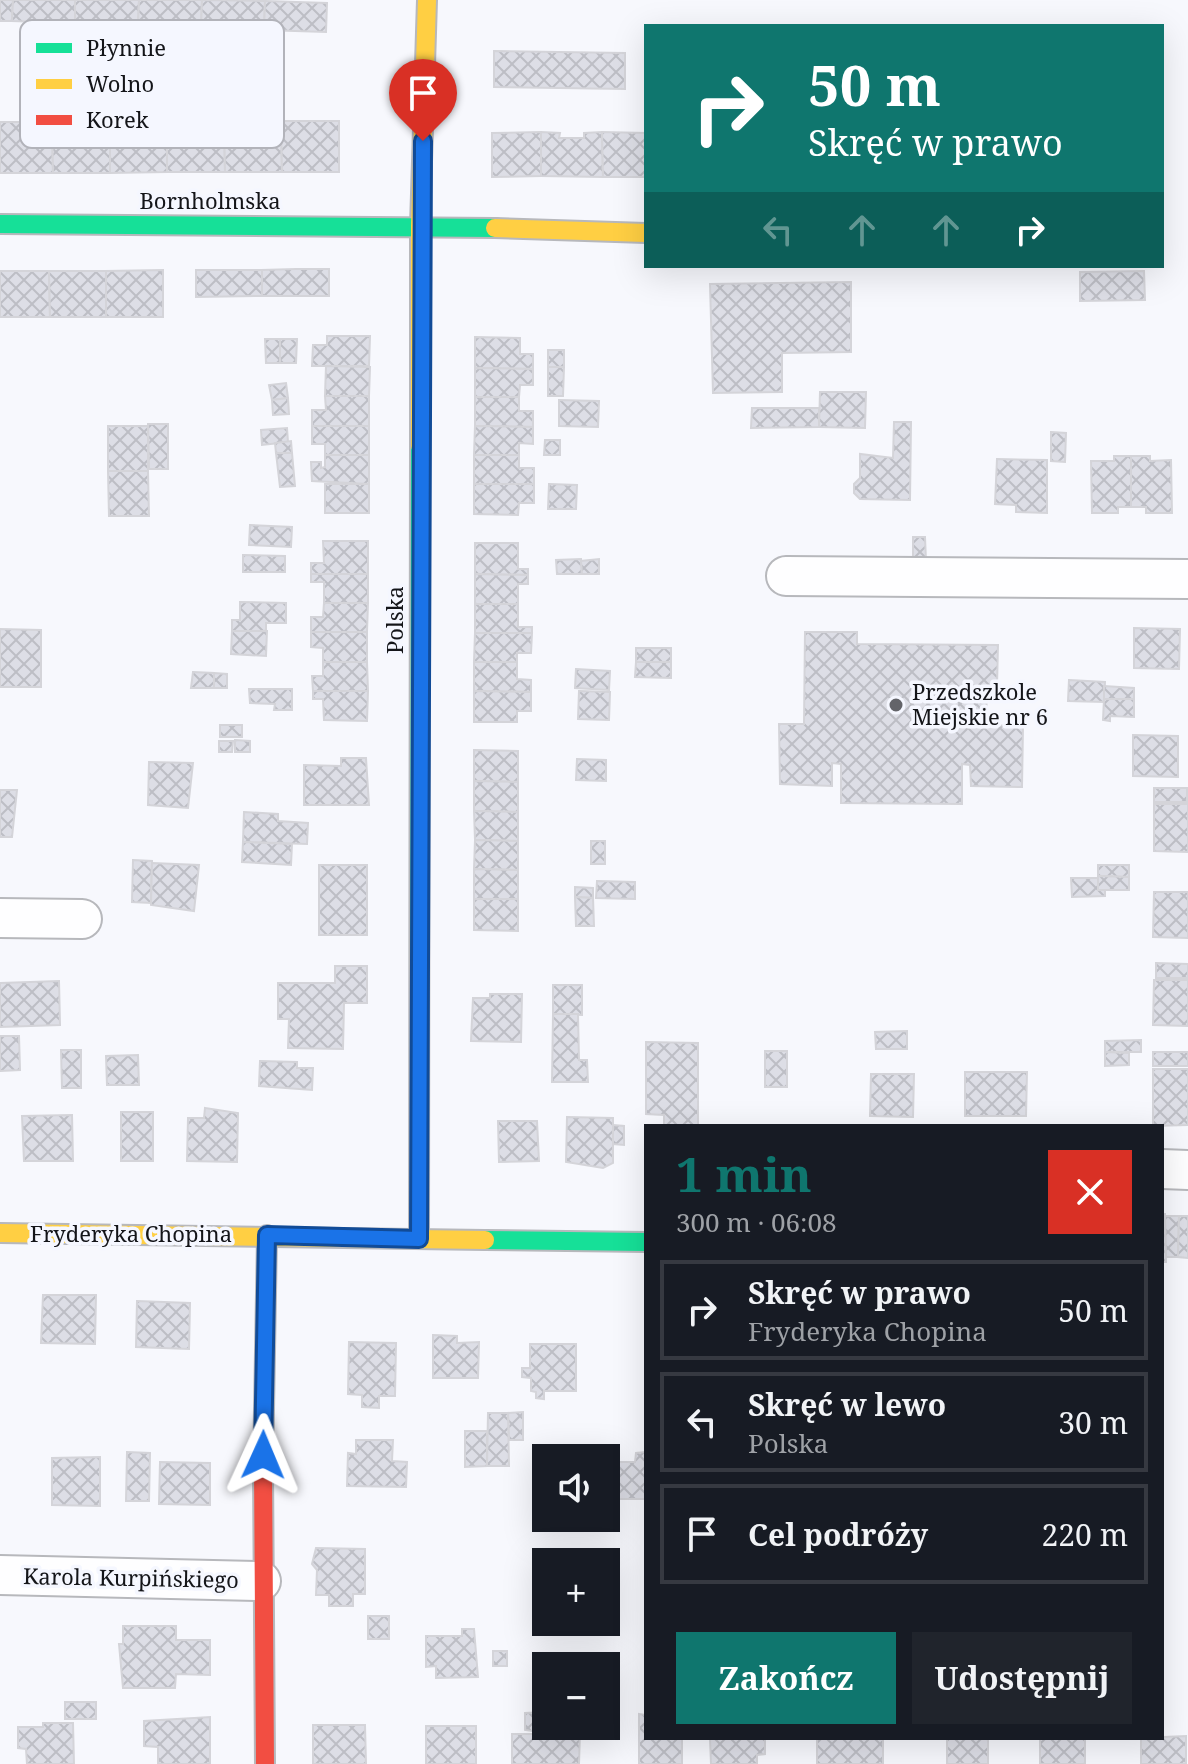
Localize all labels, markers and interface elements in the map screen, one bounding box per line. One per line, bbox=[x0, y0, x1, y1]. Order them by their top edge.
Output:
legend bbox=[20, 20, 284, 148]
text: Płynnie bbox=[86, 32, 166, 62]
text: 50 m bbox=[808, 46, 941, 122]
icon: right bbox=[676, 56, 780, 160]
pin bbox=[389, 59, 457, 141]
text: Wolno bbox=[86, 68, 154, 98]
icon: arrive bbox=[401, 71, 445, 115]
text: Korek bbox=[86, 104, 149, 134]
text: Skręć w prawo bbox=[808, 118, 1063, 167]
street label: Bornholmska bbox=[139, 185, 281, 215]
icon: left bbox=[756, 208, 800, 252]
icon: ahead bbox=[840, 208, 884, 252]
icon: ahead bbox=[924, 208, 968, 252]
icon: right bbox=[1008, 208, 1052, 252]
street label: Polska bbox=[379, 586, 409, 654]
place label: Przedszkole Miejskie nr 6 bbox=[912, 676, 1048, 731]
marker: Przedszkole Miejskie nr 6 bbox=[887, 696, 905, 714]
text: 1 min bbox=[676, 1141, 812, 1206]
button: close bbox=[1048, 1150, 1132, 1234]
text: 300 m · 06:08 bbox=[676, 1204, 837, 1240]
street label: Fryderyka Chopina bbox=[30, 1218, 232, 1248]
text: Skręć w prawo bbox=[748, 1272, 971, 1313]
icon: right bbox=[680, 1288, 724, 1332]
text: 50 m bbox=[1058, 1290, 1128, 1331]
text: Fryderyka Chopina bbox=[748, 1313, 987, 1349]
text: Skręć w lewo bbox=[748, 1384, 946, 1425]
icon: left bbox=[680, 1400, 724, 1444]
text: 30 m bbox=[1058, 1402, 1128, 1443]
position arrow bbox=[221, 1413, 305, 1497]
text: Polska bbox=[748, 1425, 828, 1461]
map controls bbox=[532, 1444, 620, 1740]
button: sound bbox=[532, 1444, 620, 1532]
icon: arrive bbox=[680, 1512, 724, 1556]
text: Cel podróży bbox=[748, 1514, 928, 1555]
text: 220 m bbox=[1042, 1514, 1128, 1555]
button: + bbox=[532, 1548, 620, 1636]
street label: Karola Kurpińskiego bbox=[23, 1560, 239, 1594]
button: Zakończ bbox=[676, 1632, 896, 1724]
button: Udostępnij bbox=[912, 1632, 1132, 1724]
button: − bbox=[532, 1652, 620, 1740]

